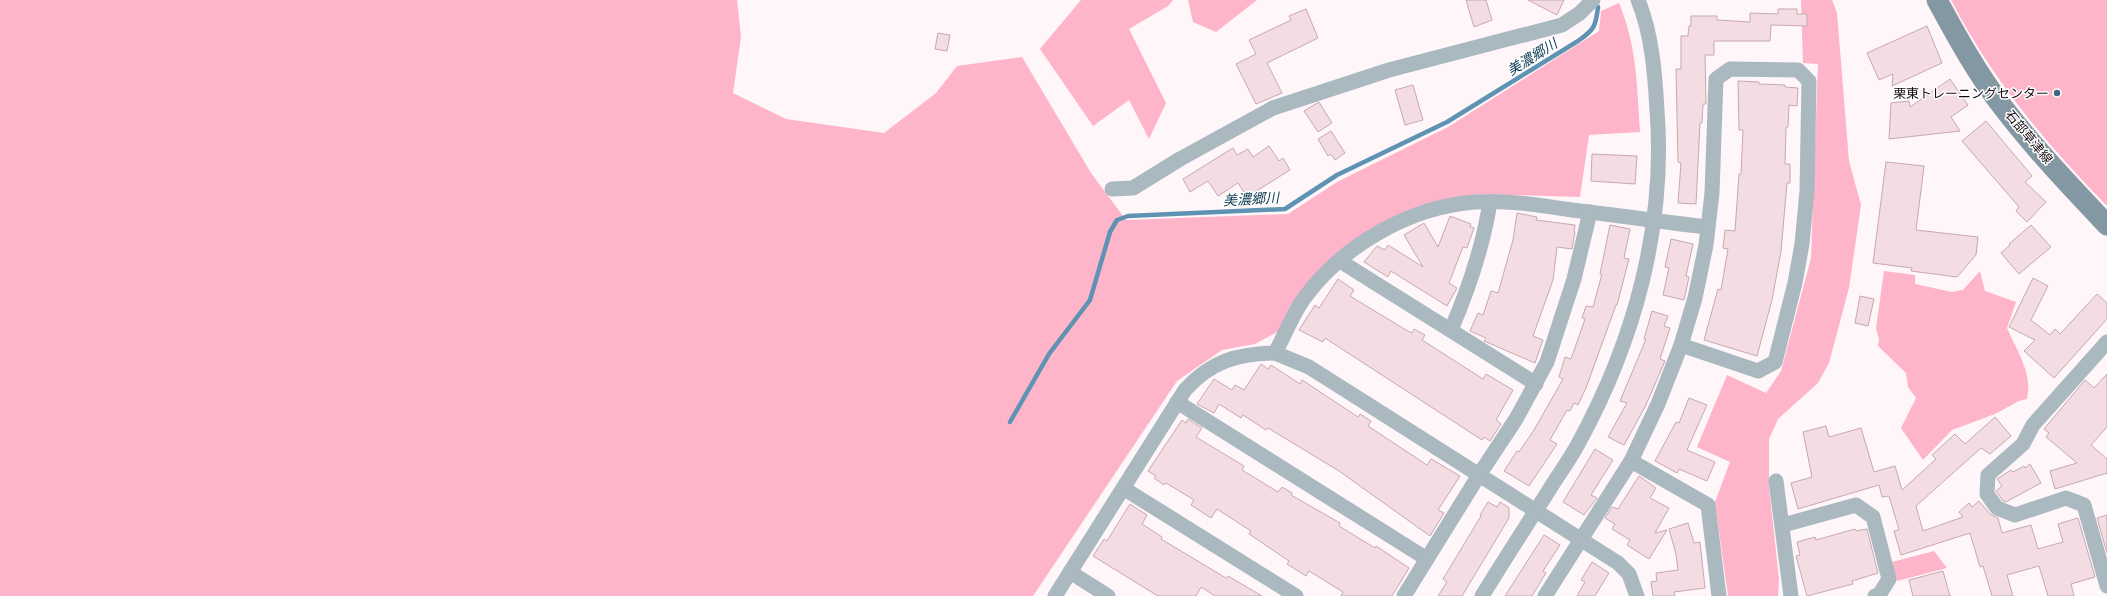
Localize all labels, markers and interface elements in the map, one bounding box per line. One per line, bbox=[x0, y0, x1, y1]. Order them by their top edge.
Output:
water label: 美濃郷川 bbox=[1503, 33, 1562, 79]
place label: 栗東トレーニングセンター bbox=[1893, 85, 2049, 102]
marker: 栗東トレーニングセンター bbox=[2052, 88, 2062, 98]
street label: 石部草津線 bbox=[2002, 107, 2056, 167]
water label: 美濃郷川 bbox=[1223, 188, 1281, 209]

